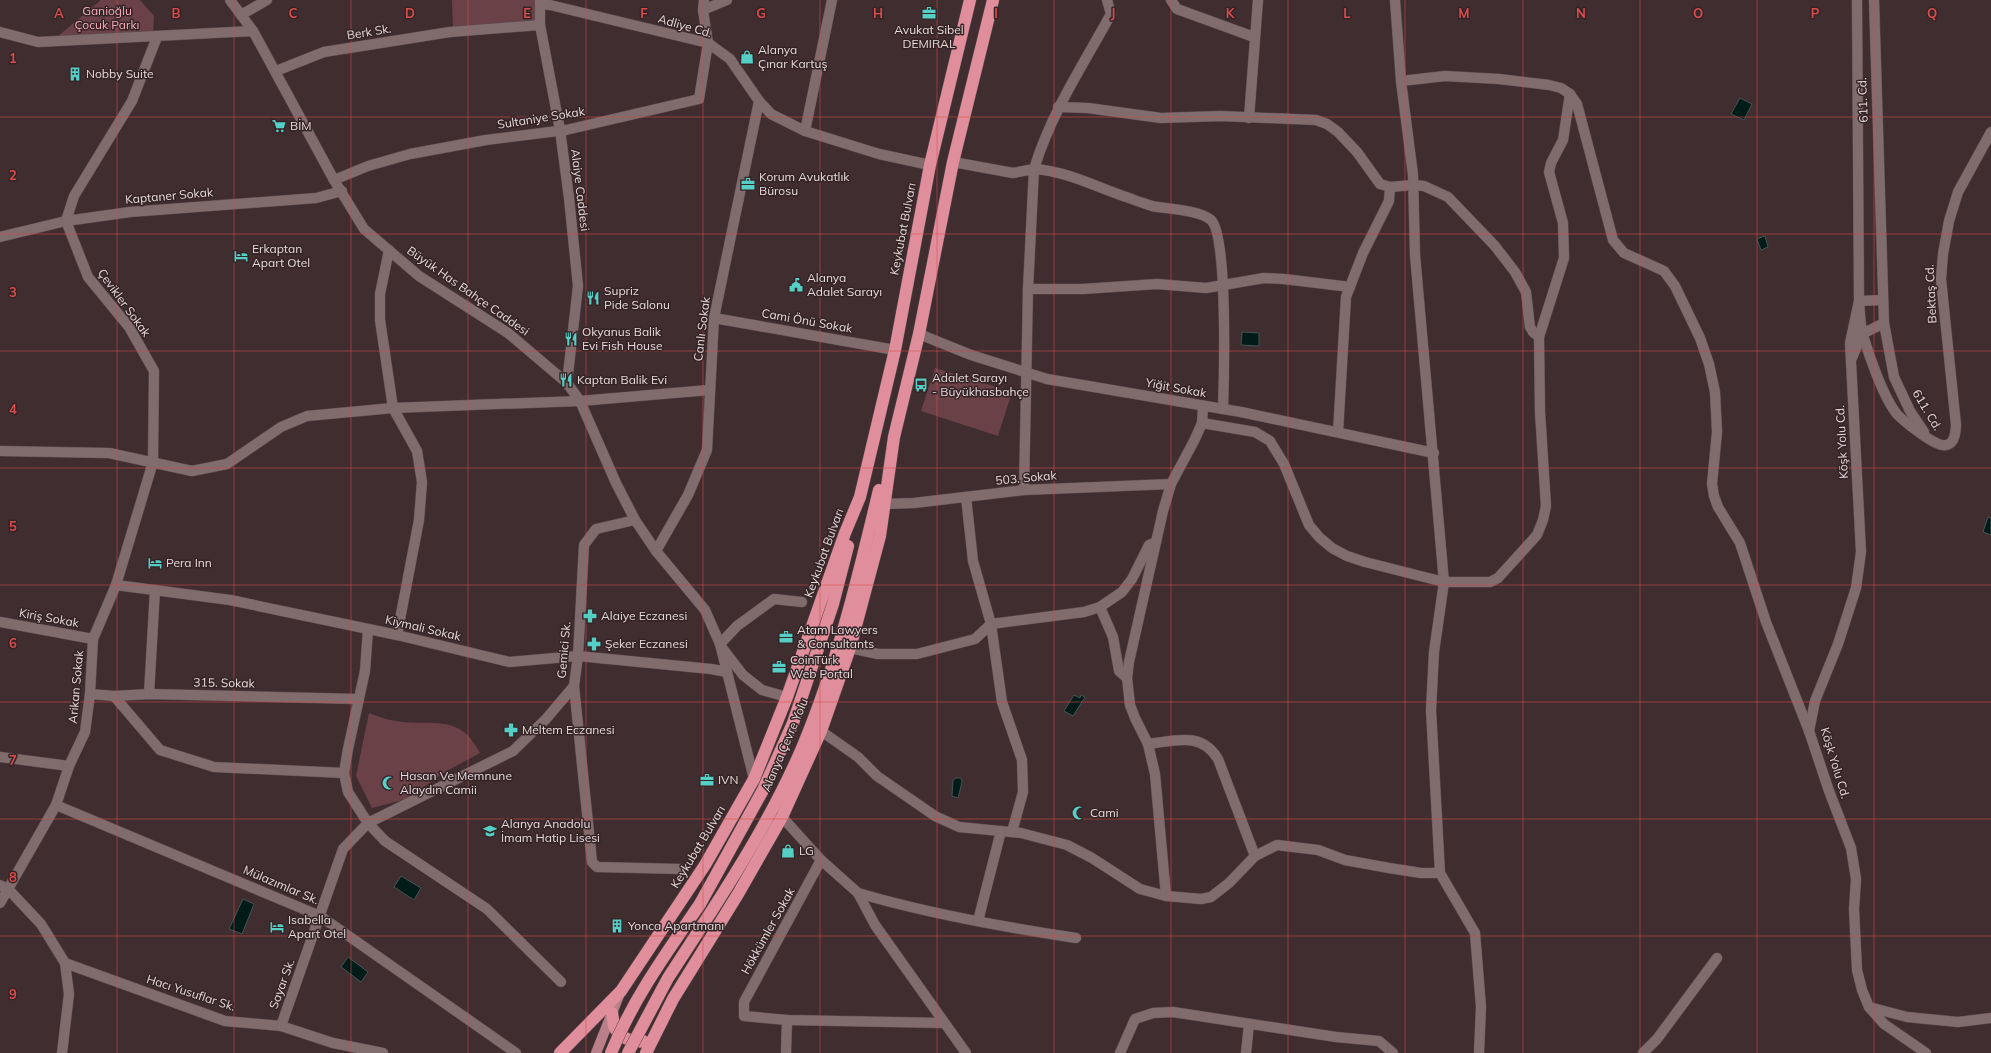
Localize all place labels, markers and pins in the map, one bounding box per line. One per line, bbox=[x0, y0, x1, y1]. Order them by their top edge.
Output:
office icon: Avukat Sibel DEMIRAL bbox=[921, 5, 937, 21]
place label: Avukat Sibel DEMIRAL bbox=[894, 22, 964, 51]
place label: Alanya Çınar Kartuş bbox=[758, 42, 827, 71]
shop icon: Alanya Çınar Kartuş bbox=[739, 49, 755, 65]
building icon: Nobby Suite bbox=[67, 66, 83, 82]
place label: Nobby Suite bbox=[86, 66, 154, 81]
supermarket icon: BİM bbox=[271, 118, 287, 134]
place label: BİM bbox=[290, 118, 312, 133]
place label: Korum Avukatlık Bürosu bbox=[759, 169, 850, 198]
office icon: Korum Avukatlık Bürosu bbox=[740, 176, 756, 192]
place label: Erkaptan Apart Otel bbox=[252, 241, 310, 270]
hotel icon: Erkaptan Apart Otel bbox=[233, 248, 249, 264]
place label: Alanya Adalet Sarayı bbox=[807, 270, 882, 299]
public building icon: Alanya Adalet Sarayı bbox=[788, 277, 804, 293]
place label: Supriz Pide Salonu bbox=[604, 283, 670, 312]
restaurant icon: Supriz Pide Salonu bbox=[585, 290, 601, 306]
place label: Okyanus Balik Evi Fish House bbox=[582, 324, 662, 353]
restaurant icon: Okyanus Balik Evi Fish House bbox=[563, 331, 579, 347]
place label: Adalet Sarayı - Büyükhasbahçe bbox=[932, 370, 1029, 399]
restaurant icon: Kaptan Balik Evi bbox=[558, 372, 574, 388]
place label: Kaptan Balik Evi bbox=[577, 372, 667, 387]
bus stop icon: Adalet Sarayı - Büyükhasbahçe bbox=[913, 377, 929, 393]
hotel icon: Pera Inn bbox=[147, 555, 163, 571]
place label: Pera Inn bbox=[166, 555, 212, 570]
pharmacy icon: Alaiye Eczanesi bbox=[582, 608, 598, 624]
place label: Alaiye Eczanesi bbox=[601, 608, 688, 623]
place label: Atam Lawyers & Consultants bbox=[797, 622, 878, 651]
office icon: Atam Lawyers & Consultants bbox=[778, 629, 794, 645]
pharmacy icon: Şeker Eczanesi bbox=[586, 636, 602, 652]
place label: Şeker Eczanesi bbox=[605, 636, 688, 651]
place label: CoinTürk Web Portal bbox=[790, 652, 853, 681]
office icon: CoinTürk Web Portal bbox=[771, 659, 787, 675]
pharmacy icon: Meltem Eczanesi bbox=[503, 722, 519, 738]
place label: Meltem Eczanesi bbox=[522, 722, 615, 737]
place label: Hasan Ve Memnune Alaydın Camii bbox=[400, 768, 512, 797]
office icon: IVN bbox=[699, 772, 715, 788]
place label: IVN bbox=[718, 772, 738, 787]
mosque icon: Hasan Ve Memnune Alaydın Camii bbox=[381, 775, 397, 791]
mosque icon: Cami bbox=[1071, 805, 1087, 821]
place label: Cami bbox=[1090, 805, 1119, 820]
place label: Alanya Anadolu İmam Hatip Lisesi bbox=[501, 816, 600, 845]
school or university icon: Alanya Anadolu İmam Hatip Lisesi bbox=[482, 823, 498, 839]
shop icon: LG bbox=[780, 843, 796, 859]
place label: LG bbox=[799, 843, 814, 858]
place label: Isabella Apart Otel bbox=[288, 912, 346, 941]
building icon: Yonca Apartmanı bbox=[609, 918, 625, 934]
place label: Yonca Apartmanı bbox=[627, 918, 724, 933]
hotel icon: Isabella Apart Otel bbox=[269, 919, 285, 935]

